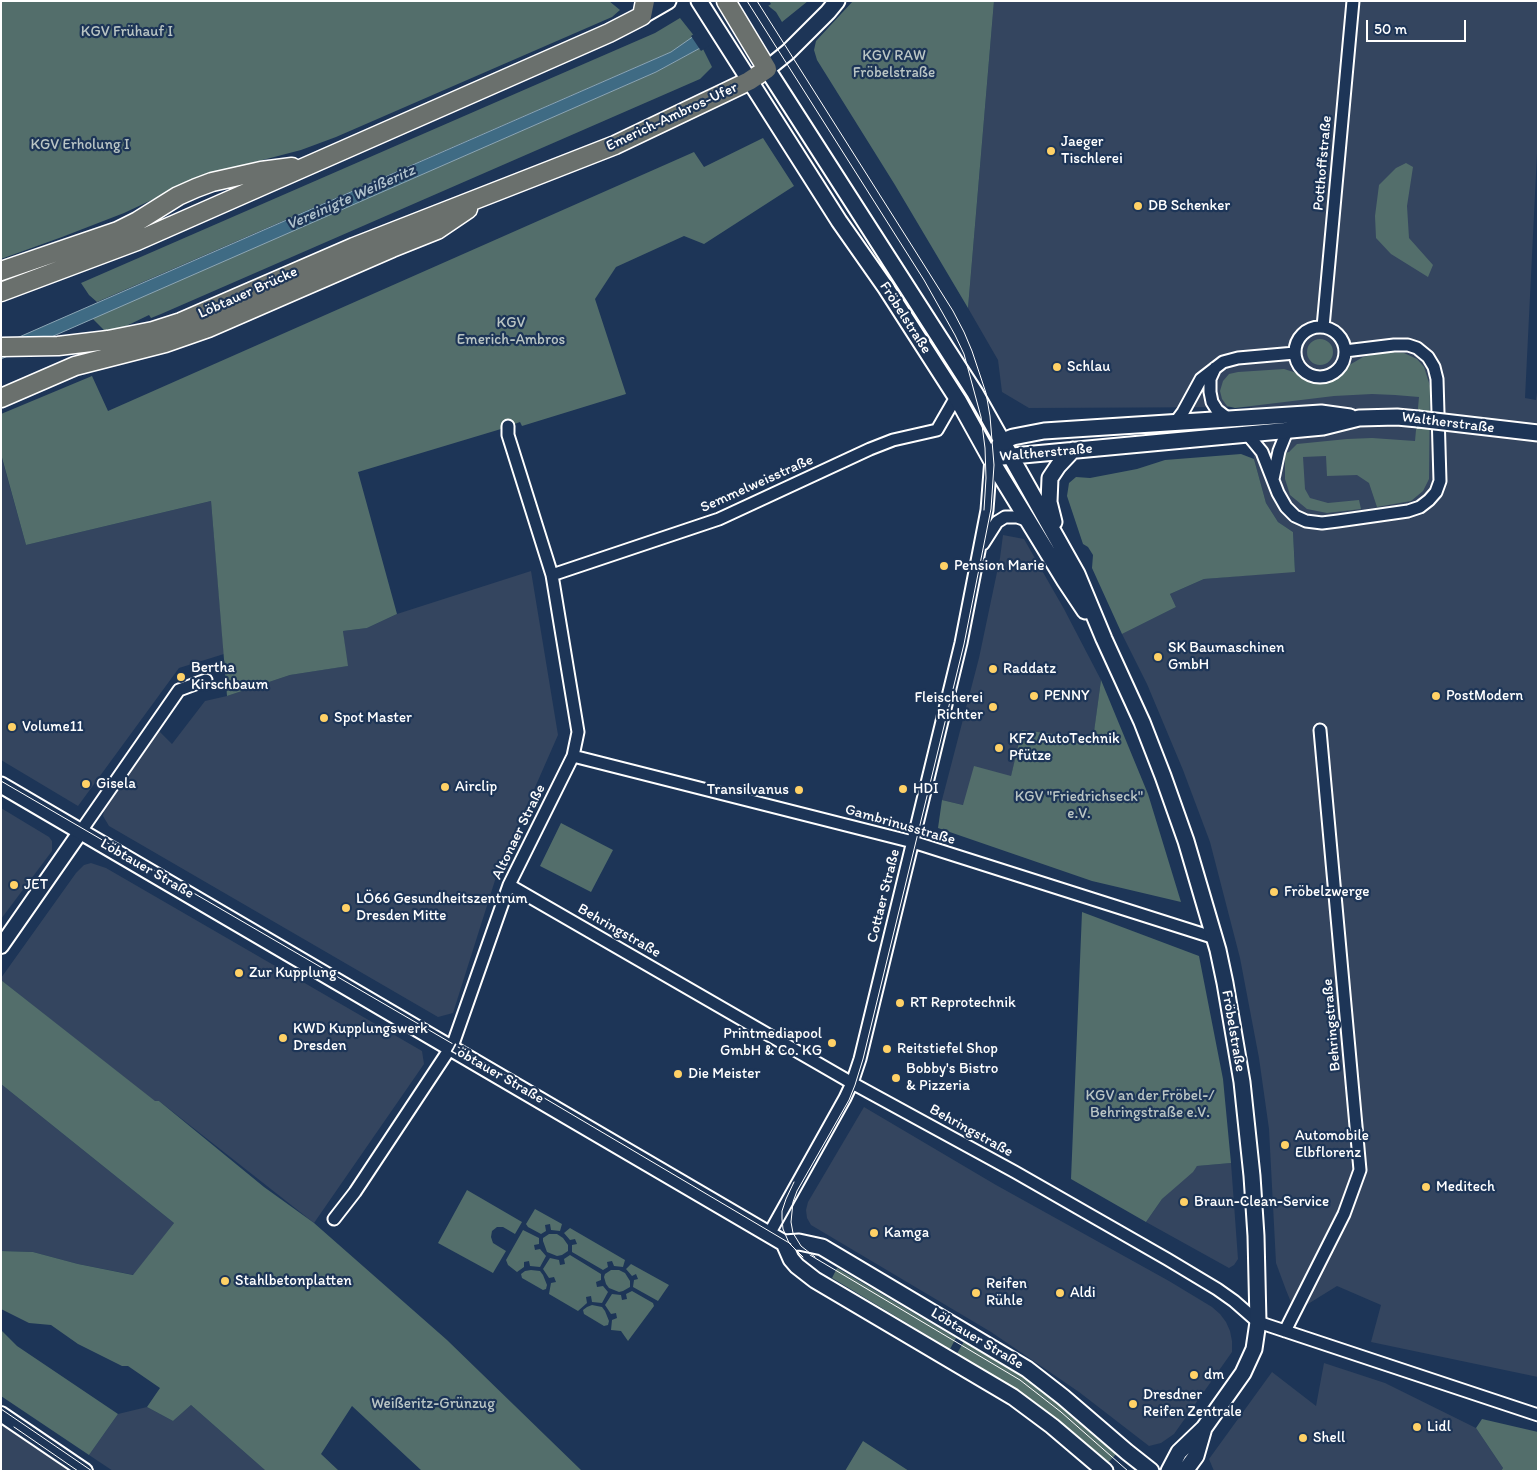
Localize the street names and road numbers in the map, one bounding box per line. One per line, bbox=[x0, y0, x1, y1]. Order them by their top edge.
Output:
street label: Emerich-Ambros-Ufer bbox=[603, 79, 741, 155]
street label: Potthoffstraße bbox=[1310, 115, 1336, 211]
street label: Löbtauer Brücke bbox=[196, 263, 300, 323]
street label: Fröbelstraße bbox=[875, 279, 935, 357]
street label: Waltherstraße bbox=[1401, 408, 1495, 438]
street label: Waltherstraße bbox=[999, 440, 1093, 466]
street label: Semmelweisstraße bbox=[698, 451, 816, 517]
street label: Altonaer Straße bbox=[488, 782, 550, 882]
street label: Gambrinusstraße bbox=[843, 801, 957, 849]
street label: Löbtauer Straße bbox=[97, 835, 197, 903]
street label: Cottaer Straße bbox=[864, 847, 904, 945]
street label: Behringstraße bbox=[574, 900, 664, 962]
street label: Behringstraße bbox=[1319, 978, 1345, 1072]
street label: Fröbelstraße bbox=[1217, 989, 1249, 1073]
street label: Löbtauer Straße bbox=[447, 1040, 547, 1108]
street label: Behringstraße bbox=[926, 1101, 1016, 1161]
street label: Löbtauer Straße bbox=[927, 1304, 1027, 1374]

